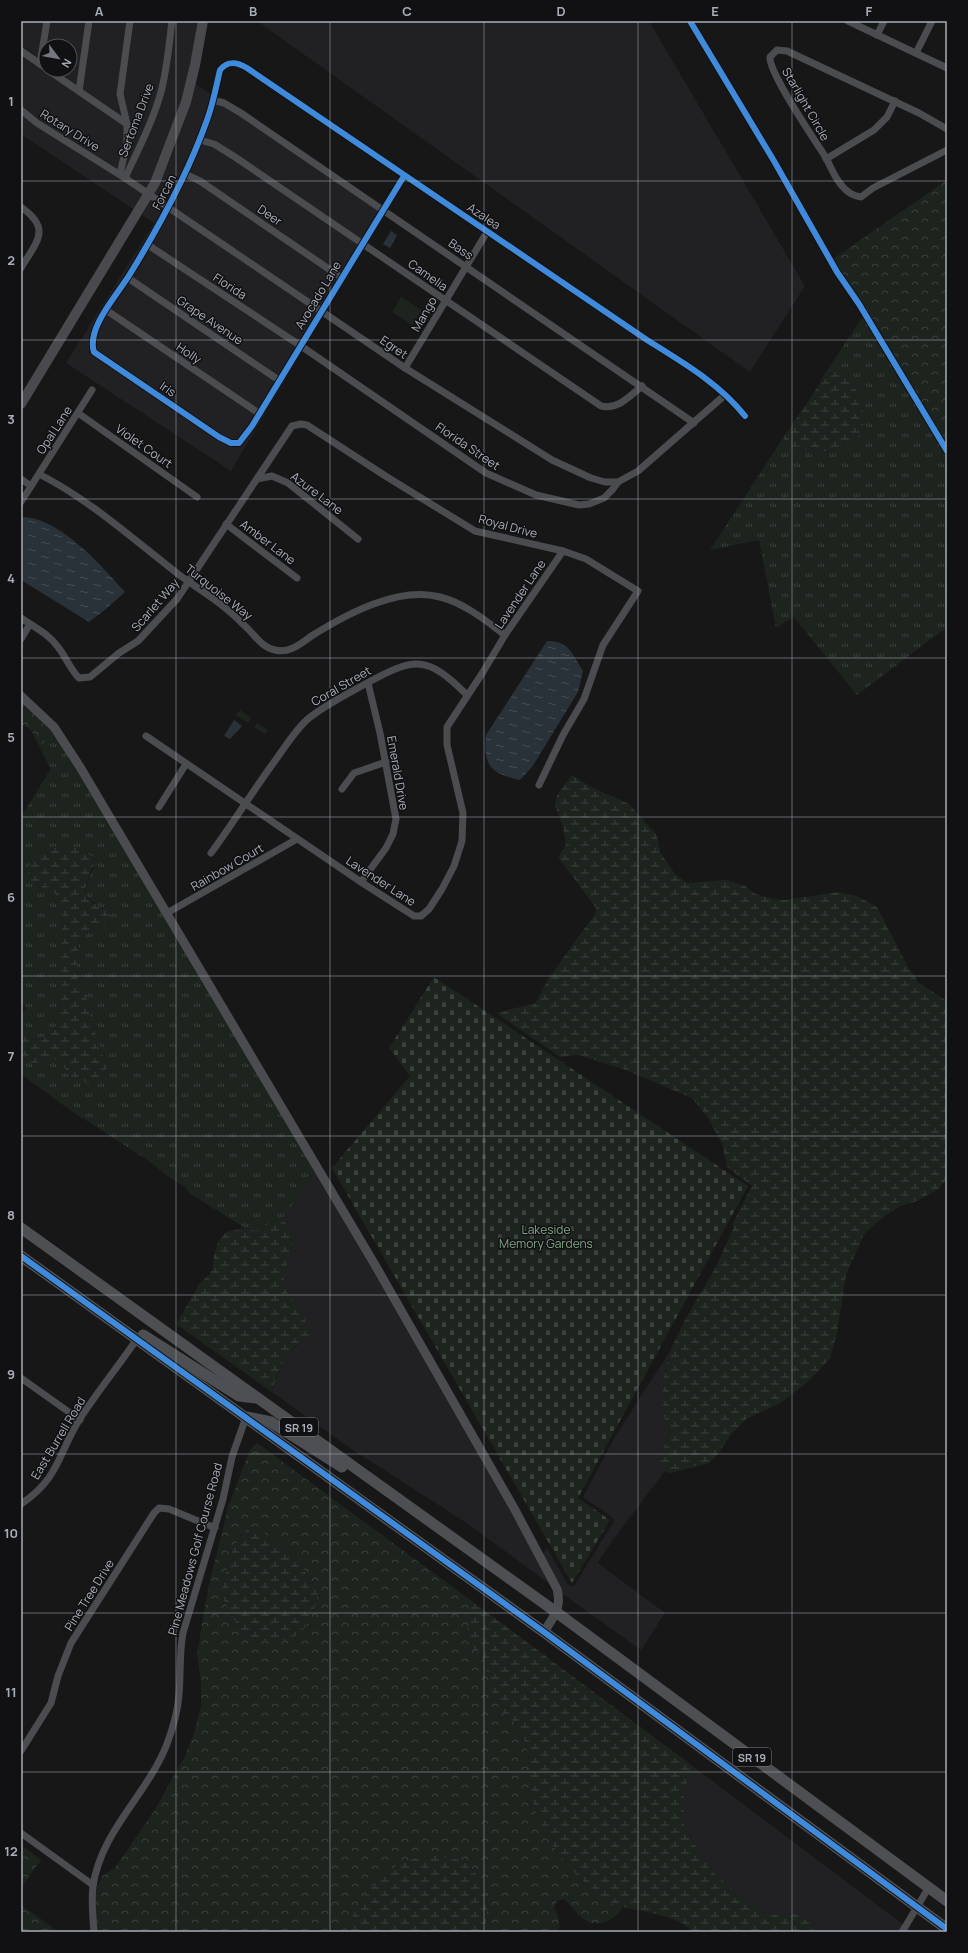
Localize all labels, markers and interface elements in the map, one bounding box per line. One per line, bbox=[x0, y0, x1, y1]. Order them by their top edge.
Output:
text: A bbox=[95, 2, 104, 20]
text: B bbox=[249, 2, 257, 20]
text: C bbox=[402, 2, 412, 20]
text: D bbox=[556, 2, 566, 20]
text: E bbox=[711, 2, 719, 20]
text: F bbox=[866, 2, 873, 20]
north arrow bbox=[38, 38, 78, 78]
text: N bbox=[58, 56, 75, 71]
street label: Starlight Circle bbox=[778, 64, 834, 144]
street label: Sertoma Drive bbox=[114, 81, 158, 159]
text: 1 bbox=[8, 92, 14, 110]
street label: Rotary Drive bbox=[37, 105, 103, 155]
street label: Forcan bbox=[148, 171, 180, 213]
street label: Azalea bbox=[464, 199, 504, 233]
street label: Deer bbox=[254, 201, 286, 230]
street label: Bass bbox=[445, 235, 477, 263]
text: 2 bbox=[7, 251, 15, 269]
street label: Camelia bbox=[405, 255, 451, 295]
street label: Avocado Lane bbox=[291, 258, 345, 332]
street label: Florida bbox=[210, 269, 250, 303]
street label: Grape Avenue bbox=[173, 291, 247, 349]
street label: Mango bbox=[407, 293, 441, 335]
street label: Egret bbox=[377, 332, 411, 363]
street label: Holly bbox=[173, 338, 206, 368]
street label: Iris bbox=[157, 377, 179, 401]
street label: Opal Lane bbox=[32, 402, 76, 458]
text: 3 bbox=[7, 410, 15, 428]
street label: Florida Street bbox=[432, 418, 504, 474]
street label: Violet Court bbox=[112, 420, 176, 472]
street label: Azure Lane bbox=[287, 468, 347, 518]
street label: Royal Drive bbox=[477, 510, 539, 542]
street label: Amber Lane bbox=[237, 515, 299, 569]
street label: Lavender Lane bbox=[491, 556, 549, 632]
street label: Turquoise Way bbox=[182, 560, 257, 624]
text: 4 bbox=[7, 569, 15, 587]
street label: Scarlet Way bbox=[127, 574, 183, 635]
street label: Coral Street bbox=[308, 662, 374, 710]
text: 5 bbox=[7, 728, 15, 746]
street label: Emerald Drive bbox=[383, 735, 413, 811]
street label: Rainbow Court bbox=[187, 839, 267, 895]
street label: Lavender Lane bbox=[343, 852, 419, 910]
text: 6 bbox=[7, 888, 15, 906]
text: 7 bbox=[8, 1047, 15, 1065]
text: 8 bbox=[7, 1206, 15, 1224]
park label: Lakeside Memory Gardens bbox=[499, 1221, 593, 1252]
text: 9 bbox=[7, 1365, 15, 1383]
street label: East Burrell Road bbox=[27, 1394, 89, 1482]
road number: SR 19 bbox=[280, 1418, 318, 1436]
street label: Pine Meadows Golf Course Road bbox=[164, 1461, 226, 1637]
text: 10 bbox=[4, 1524, 18, 1542]
street label: Pine Tree Drive bbox=[60, 1556, 118, 1634]
text: 11 bbox=[5, 1683, 17, 1701]
road number: SR 19 bbox=[733, 1748, 771, 1766]
text: 12 bbox=[4, 1842, 18, 1860]

